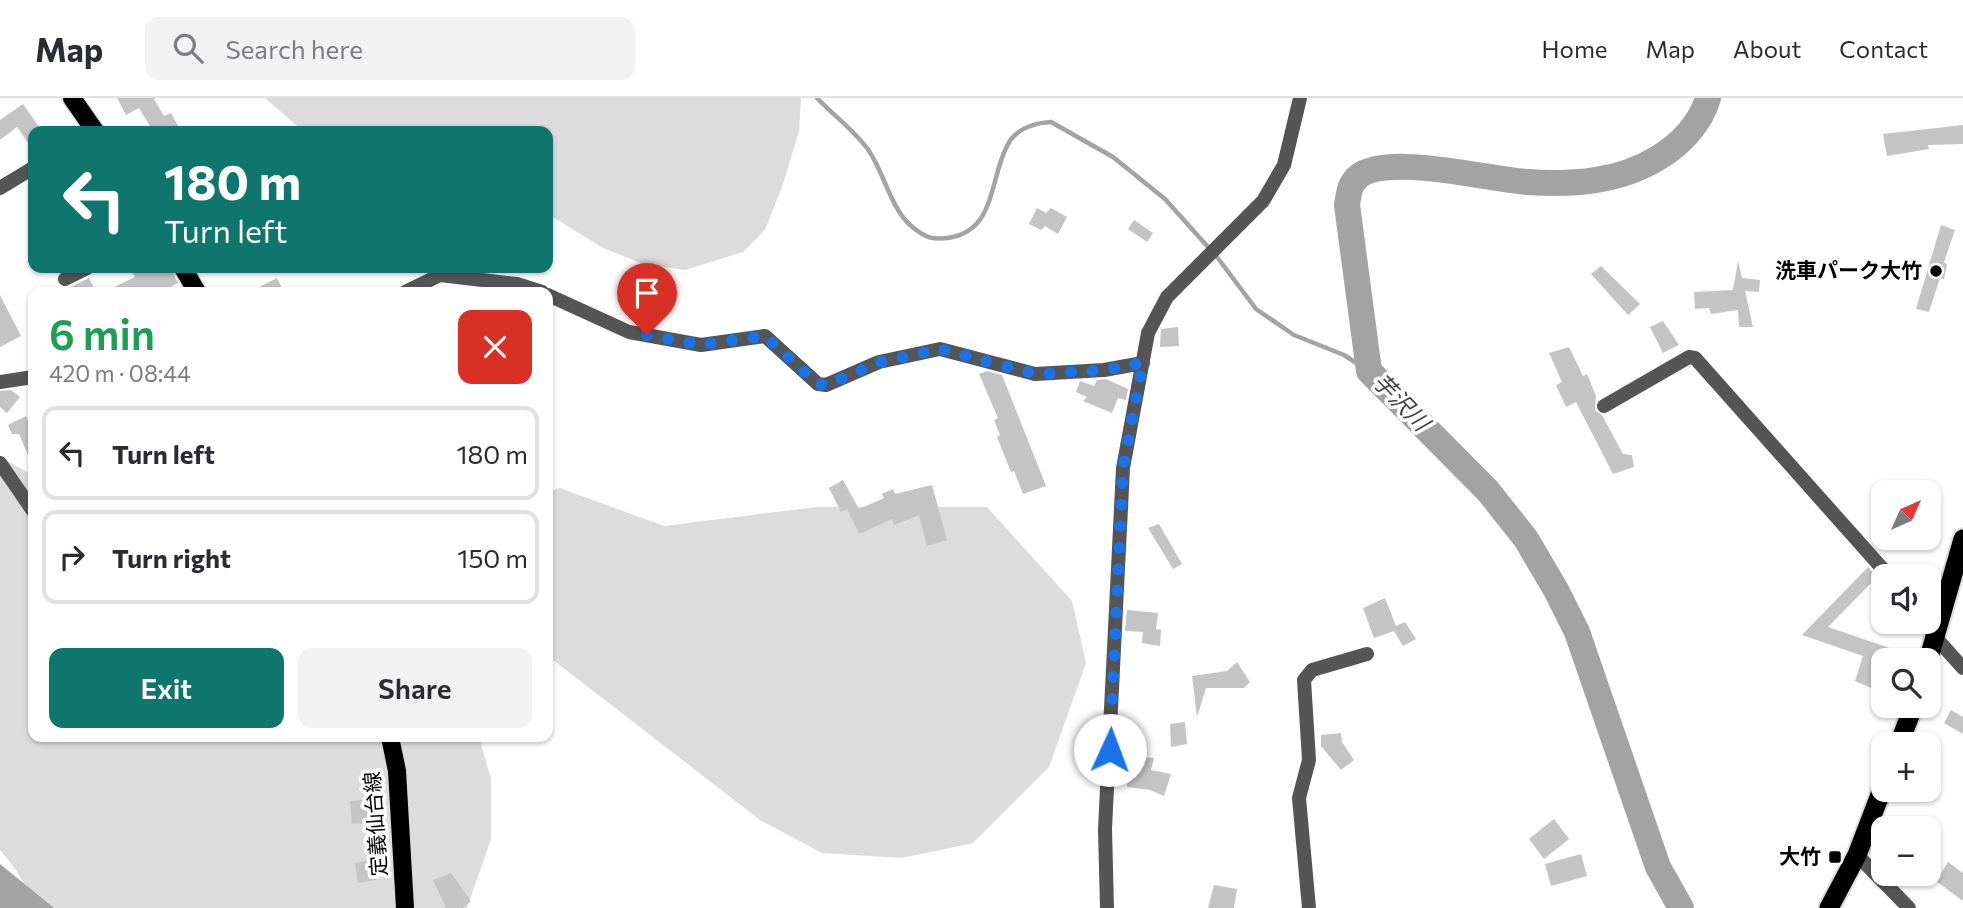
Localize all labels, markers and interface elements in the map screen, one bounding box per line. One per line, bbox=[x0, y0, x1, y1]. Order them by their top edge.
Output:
search box bbox=[145, 17, 635, 80]
text: Map bbox=[35, 28, 103, 69]
icon: search bbox=[169, 29, 207, 67]
text: Search here bbox=[225, 33, 363, 64]
text: Home bbox=[1542, 34, 1608, 63]
text: Map bbox=[1646, 34, 1695, 63]
text: About bbox=[1733, 34, 1801, 63]
text: Contact bbox=[1839, 34, 1928, 63]
text: 180 m bbox=[164, 150, 301, 210]
icon: left bbox=[49, 154, 140, 245]
text: Turn left bbox=[164, 210, 288, 250]
place label: 洗車パーク大竹 bbox=[1775, 257, 1922, 282]
pin bbox=[617, 263, 677, 335]
marker: 洗車パーク大竹 bbox=[1928, 263, 1944, 279]
icon: arrive bbox=[628, 274, 666, 312]
text: 6 min bbox=[49, 307, 155, 359]
button: close bbox=[458, 310, 532, 384]
text: 420 m · 08:44 bbox=[49, 359, 191, 387]
water label: 芋沢川 bbox=[1368, 367, 1438, 438]
icon: left bbox=[53, 434, 91, 472]
text: Turn left bbox=[112, 438, 215, 469]
text: 180 m bbox=[456, 438, 528, 469]
north arrow bbox=[1871, 480, 1941, 550]
map controls bbox=[1871, 480, 1941, 886]
icon: right bbox=[53, 538, 91, 576]
text: Turn right bbox=[112, 542, 231, 573]
text: 150 m bbox=[457, 542, 528, 573]
button: sound bbox=[1871, 564, 1941, 634]
button: Exit bbox=[49, 648, 284, 728]
button: Share bbox=[298, 648, 532, 728]
button: search bbox=[1871, 648, 1941, 718]
position arrow bbox=[1073, 713, 1147, 787]
button: + bbox=[1871, 732, 1941, 802]
street label: 定義仙台線 bbox=[358, 771, 391, 877]
button: − bbox=[1871, 816, 1941, 886]
place label: 大竹 bbox=[1779, 843, 1821, 868]
marker: 大竹 bbox=[1827, 849, 1843, 865]

